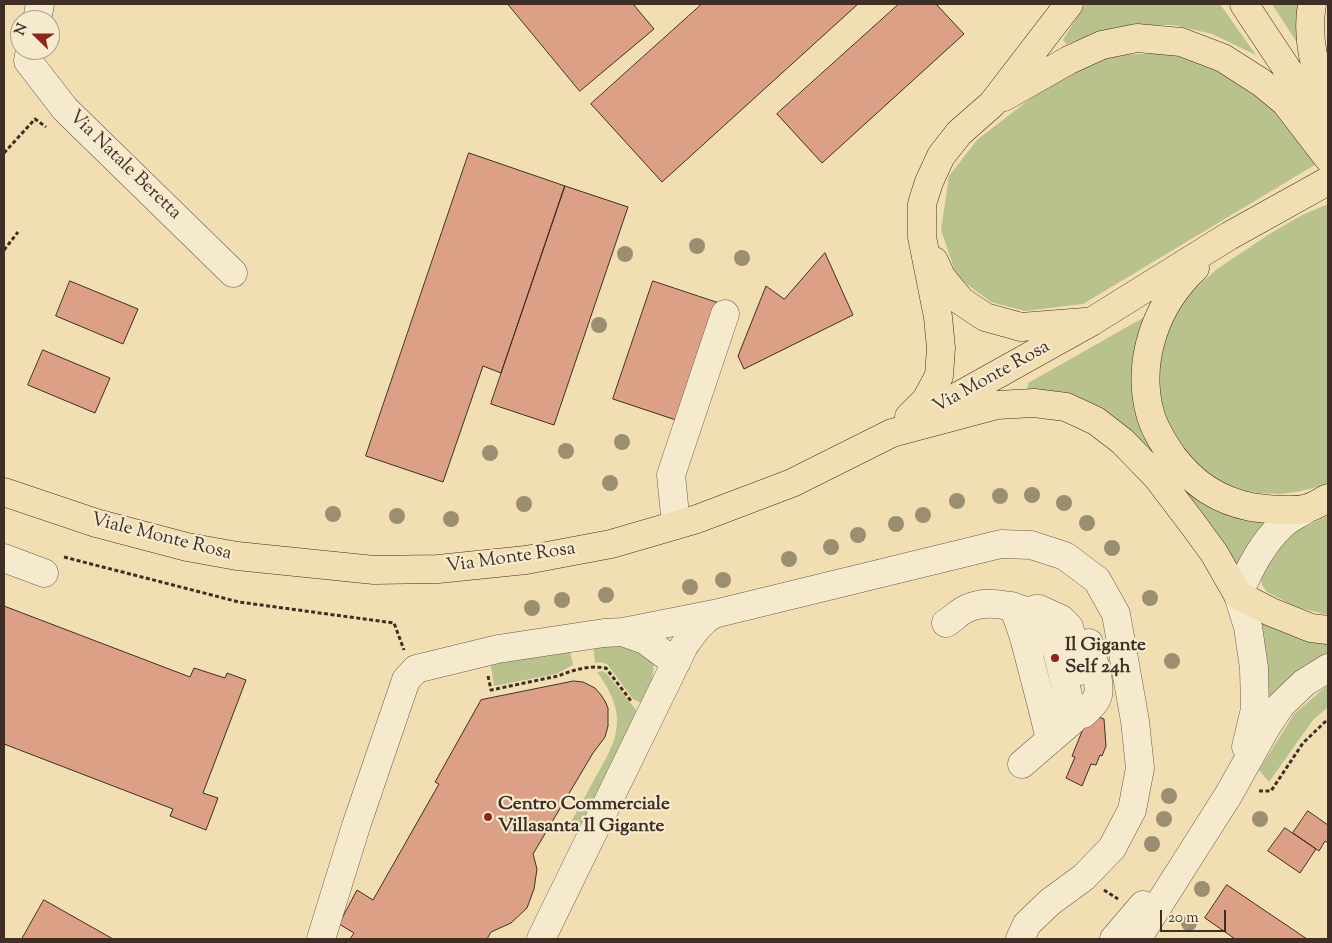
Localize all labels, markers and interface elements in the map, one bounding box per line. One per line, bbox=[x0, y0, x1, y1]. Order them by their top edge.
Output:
north arrow bbox=[10, 10, 60, 60]
text: N bbox=[11, 21, 33, 39]
street label: Via Natale Beretta bbox=[63, 106, 185, 226]
street label: Via Monte Rosa bbox=[930, 336, 1054, 420]
street label: Viale Monte Rosa bbox=[88, 510, 234, 566]
street label: Via Monte Rosa bbox=[445, 539, 577, 579]
place label: Il Gigante Self 24h bbox=[1065, 636, 1146, 680]
marker: Il Gigante Self 24h bbox=[1049, 652, 1061, 664]
place label: Centro Commerciale Villasanta Il Gigante bbox=[498, 795, 670, 839]
marker: Centro Commerciale Villasanta Il Gigante bbox=[482, 811, 494, 823]
scale bar bbox=[1162, 900, 1228, 932]
text: 20 m bbox=[1168, 908, 1199, 929]

